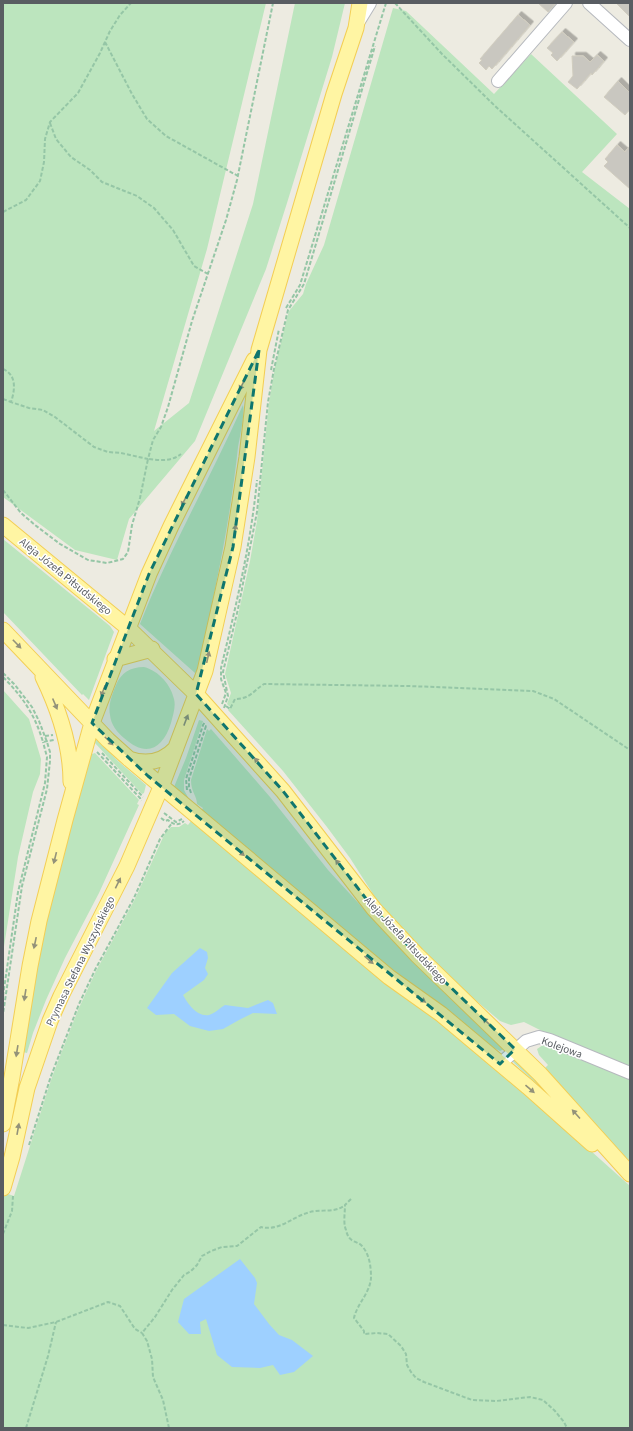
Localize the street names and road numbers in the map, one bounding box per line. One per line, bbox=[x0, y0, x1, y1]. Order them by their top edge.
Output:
street label: Aleja Józefa Piłsudskiego bbox=[16, 534, 115, 618]
street label: Aleja Józefa Piłsudskiego bbox=[361, 893, 450, 988]
street label: Prymasa Stefana Wyszyńskiego bbox=[42, 894, 119, 1029]
street label: Kolejowa bbox=[539, 1033, 584, 1062]

